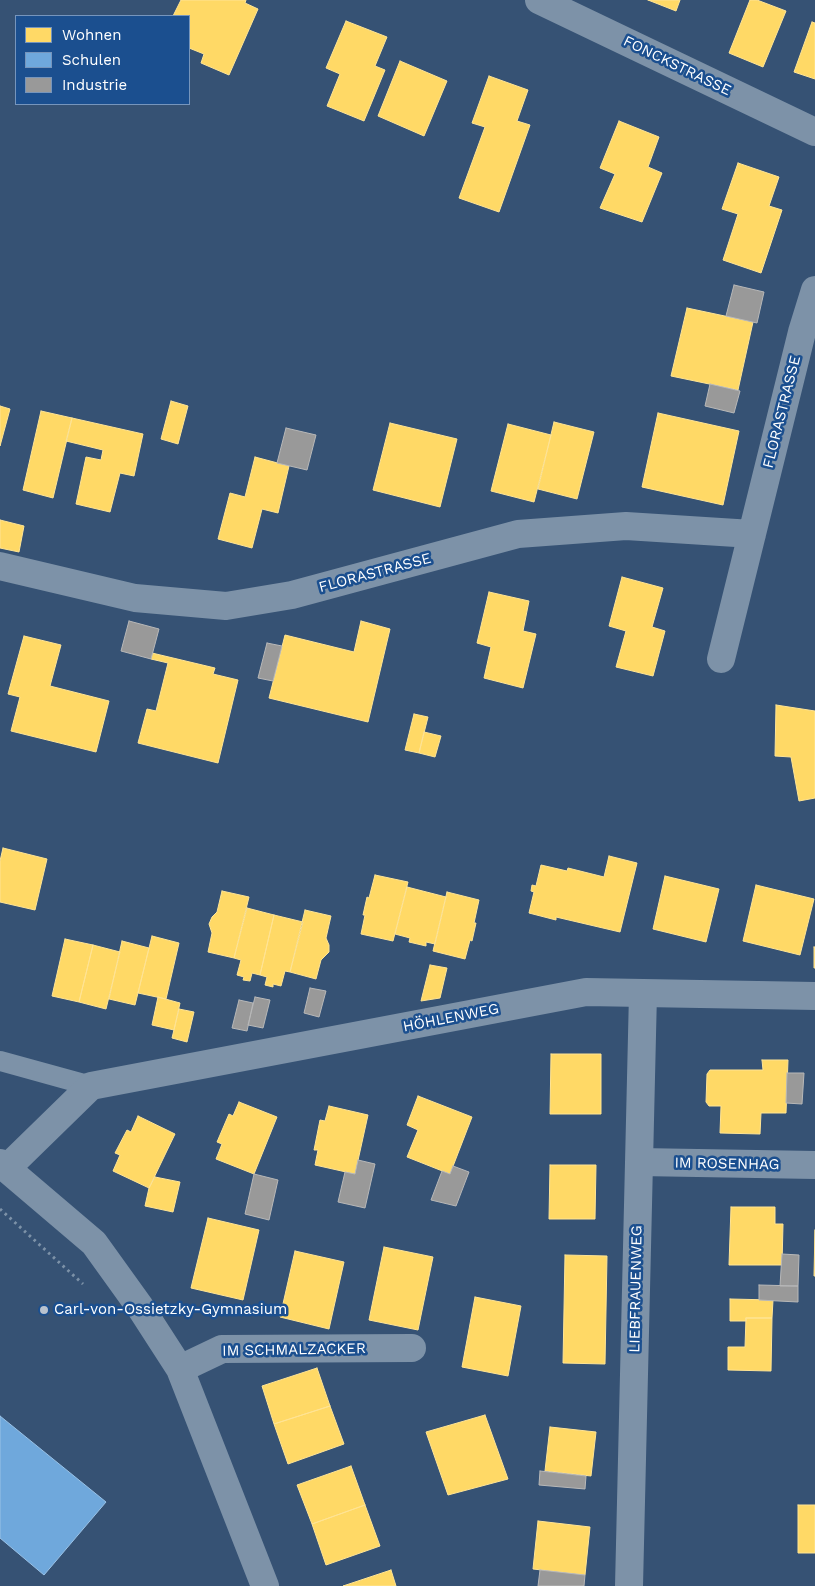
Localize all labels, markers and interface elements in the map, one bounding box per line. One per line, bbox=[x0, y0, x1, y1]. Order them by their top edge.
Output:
legend bbox=[15, 15, 190, 105]
text: Wohnen bbox=[62, 26, 121, 44]
street label: FONCKSTRASSE bbox=[620, 32, 734, 100]
text: Schulen bbox=[62, 51, 121, 69]
text: Industrie bbox=[62, 76, 127, 94]
street label: FLORASTRASSE bbox=[759, 354, 805, 470]
street label: FLORASTRASSE bbox=[317, 549, 433, 597]
street label: HÖHLENWEG bbox=[401, 1000, 501, 1036]
street label: IM ROSENHAG bbox=[674, 1154, 780, 1174]
street label: LIEBFRAUENWEG bbox=[626, 1225, 646, 1353]
place label: Carl-von-Ossietzky-Gymnasium bbox=[54, 1301, 287, 1319]
marker: Carl-von-Ossietzky-Gymnasium bbox=[38, 1304, 50, 1316]
street label: IM SCHMALZACKER bbox=[222, 1340, 366, 1360]

